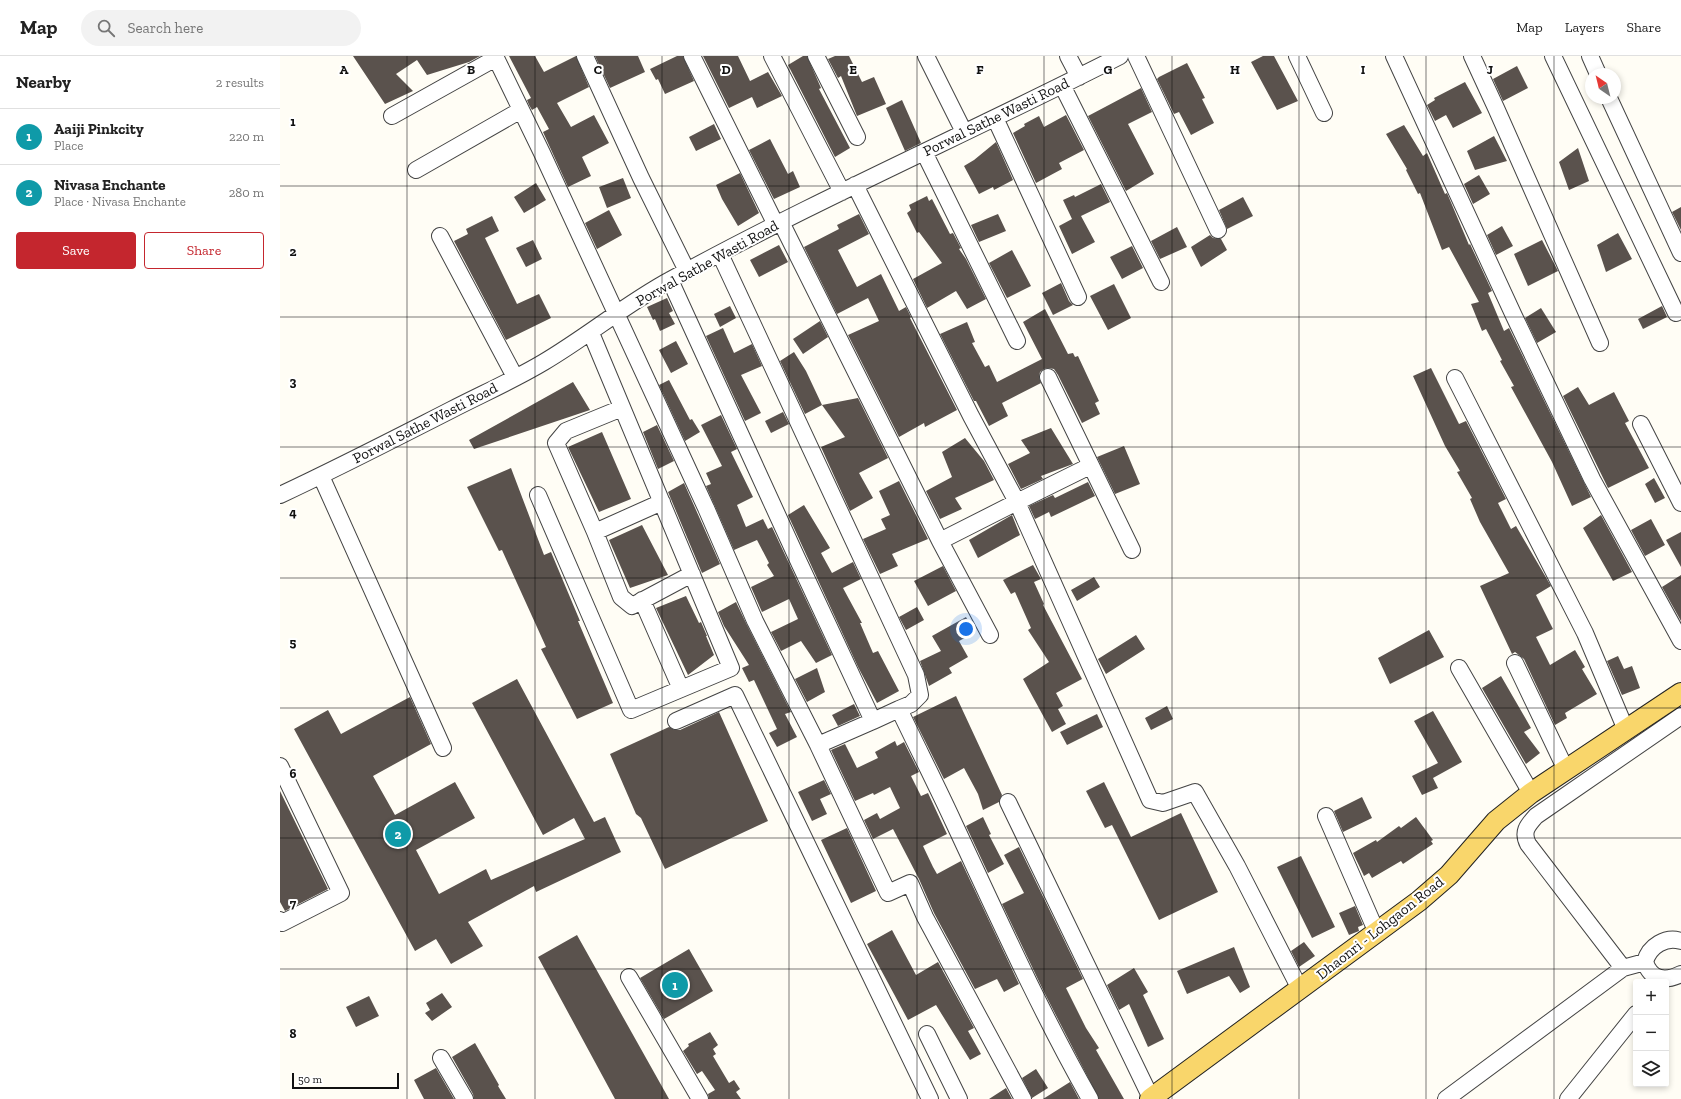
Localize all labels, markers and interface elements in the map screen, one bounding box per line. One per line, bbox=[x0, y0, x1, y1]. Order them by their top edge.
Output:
search box bbox=[81, 10, 361, 46]
text: Map bbox=[20, 16, 57, 39]
icon: search bbox=[95, 17, 117, 39]
text: Search here bbox=[127, 19, 203, 37]
text: Map bbox=[1516, 19, 1543, 36]
text: Layers bbox=[1565, 19, 1604, 36]
text: Share bbox=[1626, 19, 1661, 36]
text: A bbox=[340, 62, 349, 77]
text: B bbox=[467, 62, 475, 77]
text: C bbox=[594, 62, 602, 77]
text: D bbox=[721, 62, 731, 77]
text: E bbox=[849, 62, 857, 77]
text: F bbox=[976, 62, 984, 77]
text: G bbox=[1104, 62, 1113, 77]
text: H bbox=[1230, 62, 1240, 77]
text: I bbox=[1361, 62, 1366, 77]
text: J bbox=[1487, 62, 1493, 77]
north arrow bbox=[1585, 68, 1621, 104]
text: Nearby bbox=[16, 72, 71, 92]
street label: Porwal Sathe Wasti Road bbox=[920, 73, 1073, 160]
text: 2 results bbox=[216, 75, 264, 90]
text: 1 bbox=[290, 114, 296, 129]
text: Aaiji Pinkcity bbox=[54, 120, 144, 138]
text: 1 bbox=[26, 129, 32, 144]
text: 220 m bbox=[229, 129, 264, 144]
text: Place bbox=[54, 138, 83, 153]
text: Nivasa Enchante bbox=[54, 176, 165, 194]
text: 2 bbox=[26, 185, 32, 200]
text: 280 m bbox=[229, 185, 264, 200]
text: Place · Nivasa Enchante bbox=[54, 194, 186, 209]
street label: Porwal Sathe Wasti Road bbox=[633, 216, 782, 310]
button: Save bbox=[16, 232, 136, 269]
button: Share bbox=[144, 232, 264, 269]
text: 2 bbox=[290, 244, 297, 259]
text: 3 bbox=[290, 374, 297, 389]
street label: Porwal Sathe Wasti Road bbox=[350, 378, 501, 467]
text: 4 bbox=[289, 505, 297, 520]
your location bbox=[956, 619, 976, 639]
text: 5 bbox=[290, 635, 297, 650]
text: 6 bbox=[290, 766, 297, 781]
pin: 2 bbox=[385, 819, 411, 849]
street label: Dhaonri - Lohgaon Road bbox=[1313, 872, 1448, 983]
text: 7 bbox=[290, 896, 297, 911]
pin: 1 bbox=[662, 970, 688, 1000]
map controls bbox=[1633, 979, 1669, 1087]
button: + bbox=[1633, 979, 1669, 1015]
button: − bbox=[1633, 1015, 1669, 1051]
text: 8 bbox=[289, 1026, 297, 1041]
button: layers bbox=[1633, 1051, 1669, 1087]
scale bar bbox=[292, 1071, 399, 1090]
text: 50 m bbox=[298, 1073, 322, 1086]

